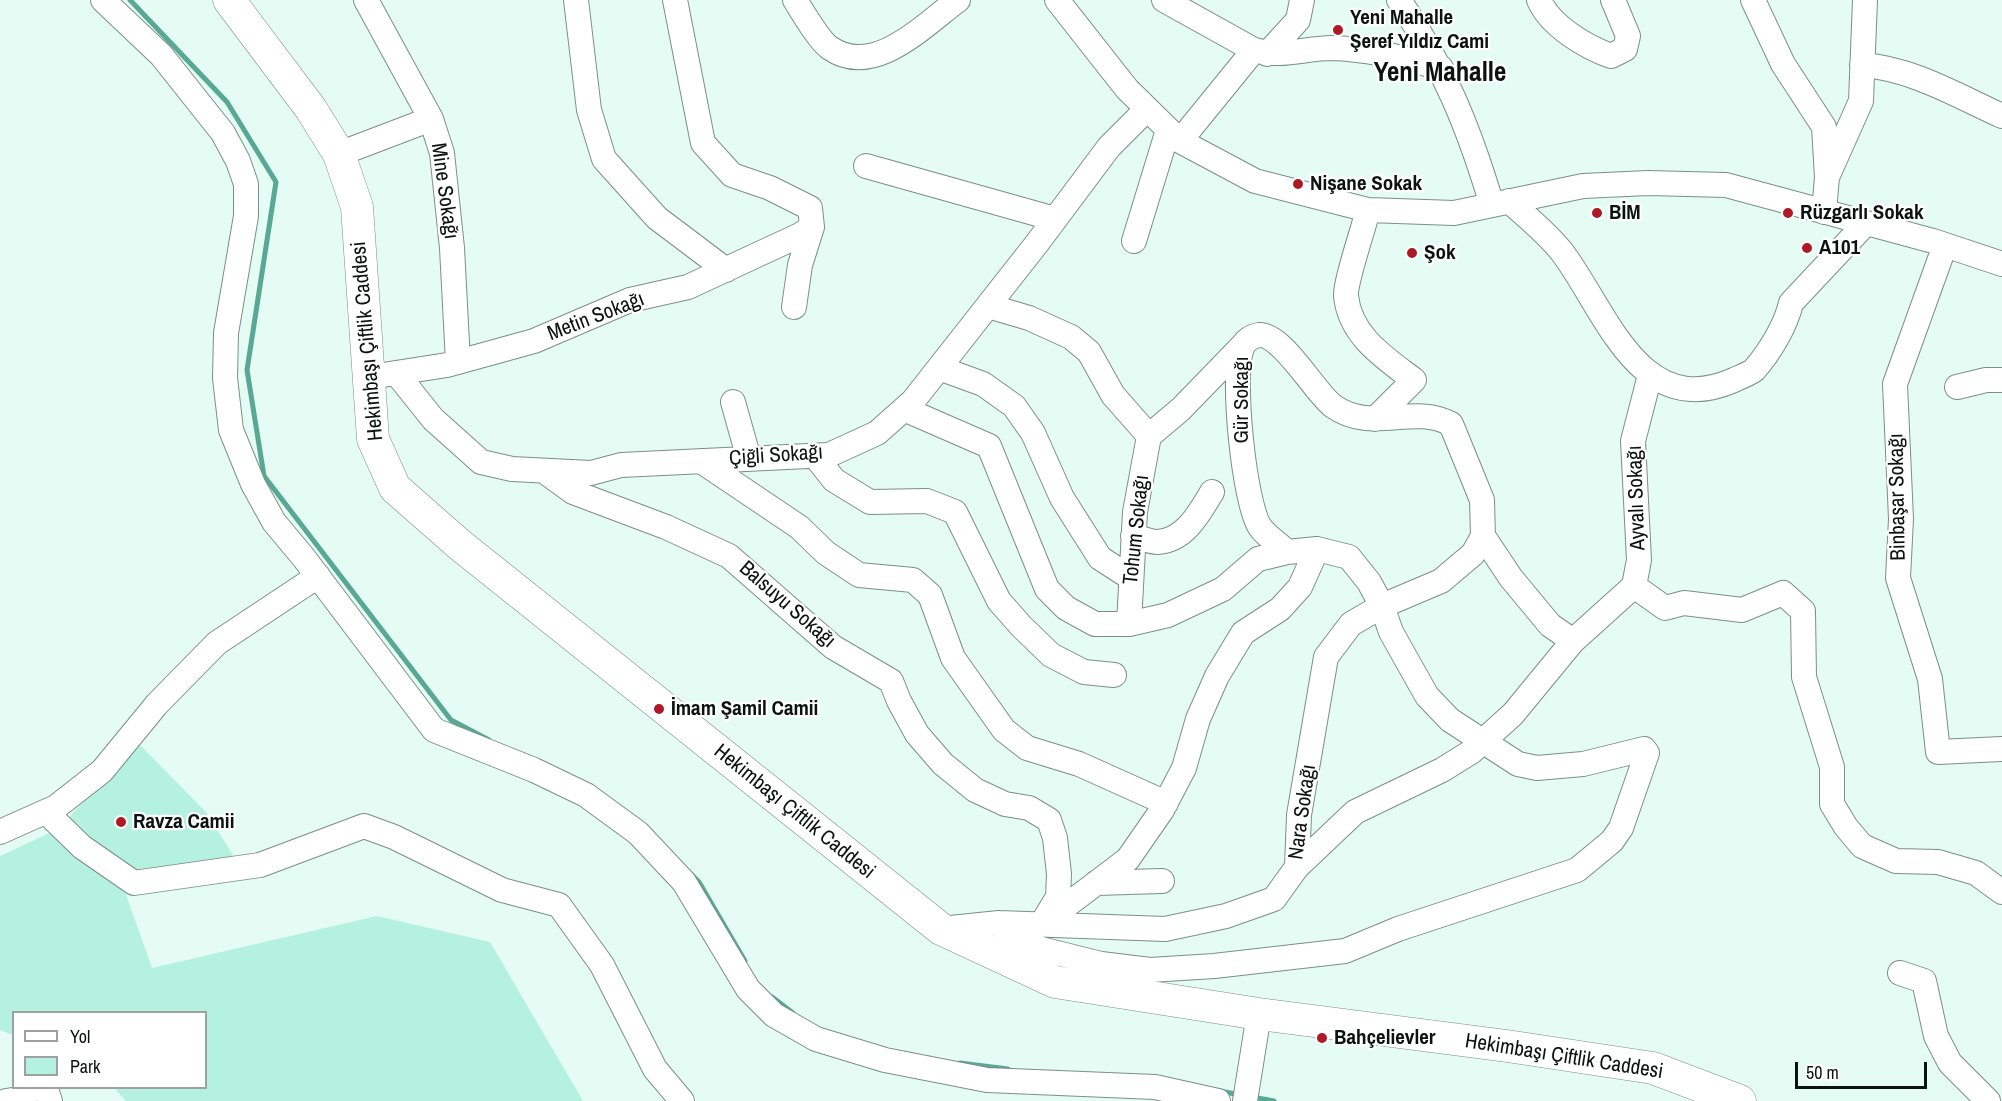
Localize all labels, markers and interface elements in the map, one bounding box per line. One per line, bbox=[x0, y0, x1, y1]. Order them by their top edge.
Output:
place label: Yeni Mahalle Şeref Yıldız Cami bbox=[1350, 5, 1489, 55]
marker: Yeni Mahalle Şeref Yıldız Cami bbox=[1331, 23, 1345, 37]
district label: Yeni Mahalle bbox=[1374, 58, 1506, 90]
street label: Mine Sokağı bbox=[425, 141, 463, 241]
place label: Nişane Sokak bbox=[1310, 171, 1422, 197]
marker: Nişane Sokak bbox=[1291, 177, 1305, 191]
place label: BİM bbox=[1609, 200, 1641, 226]
place label: Rüzgarlı Sokak bbox=[1800, 200, 1923, 226]
marker: BİM bbox=[1590, 206, 1604, 220]
marker: Rüzgarlı Sokak bbox=[1781, 206, 1795, 220]
place label: A101 bbox=[1819, 235, 1860, 261]
street label: Hekimbaşı Çiftlik Caddesi bbox=[347, 240, 389, 442]
place label: Şok bbox=[1424, 240, 1456, 266]
marker: A101 bbox=[1800, 241, 1814, 255]
marker: Şok bbox=[1405, 246, 1419, 260]
street label: Metin Sokağı bbox=[544, 287, 648, 347]
street label: Gür Sokağı bbox=[1229, 356, 1255, 444]
street label: Binbaşar Sokağı bbox=[1884, 433, 1912, 561]
street label: Çiğli Sokağı bbox=[728, 440, 824, 472]
street label: Ayvalı Sokağı bbox=[1623, 445, 1651, 551]
street label: Tohum Sokağı bbox=[1119, 474, 1155, 586]
street label: Balsuyu Sokağı bbox=[734, 556, 840, 654]
place label: İmam Şamil Camii bbox=[671, 696, 818, 722]
marker: İmam Şamil Camii bbox=[652, 702, 666, 716]
street label: Hekimbaşı Çiftlik Caddesi bbox=[708, 739, 880, 885]
street label: Nara Sokağı bbox=[1284, 763, 1322, 861]
place label: Ravza Camii bbox=[133, 809, 234, 835]
marker: Ravza Camii bbox=[114, 815, 128, 829]
legend bbox=[12, 1011, 207, 1089]
text: Yol bbox=[70, 1024, 90, 1049]
place label: Bahçelievler bbox=[1334, 1025, 1435, 1051]
street label: Hekimbaşı Çiftlik Caddesi bbox=[1463, 1029, 1665, 1085]
marker: Bahçelievler bbox=[1315, 1031, 1329, 1045]
scale bar bbox=[1798, 1050, 1930, 1088]
text: Park bbox=[70, 1054, 100, 1079]
text: 50 m bbox=[1806, 1060, 1839, 1085]

